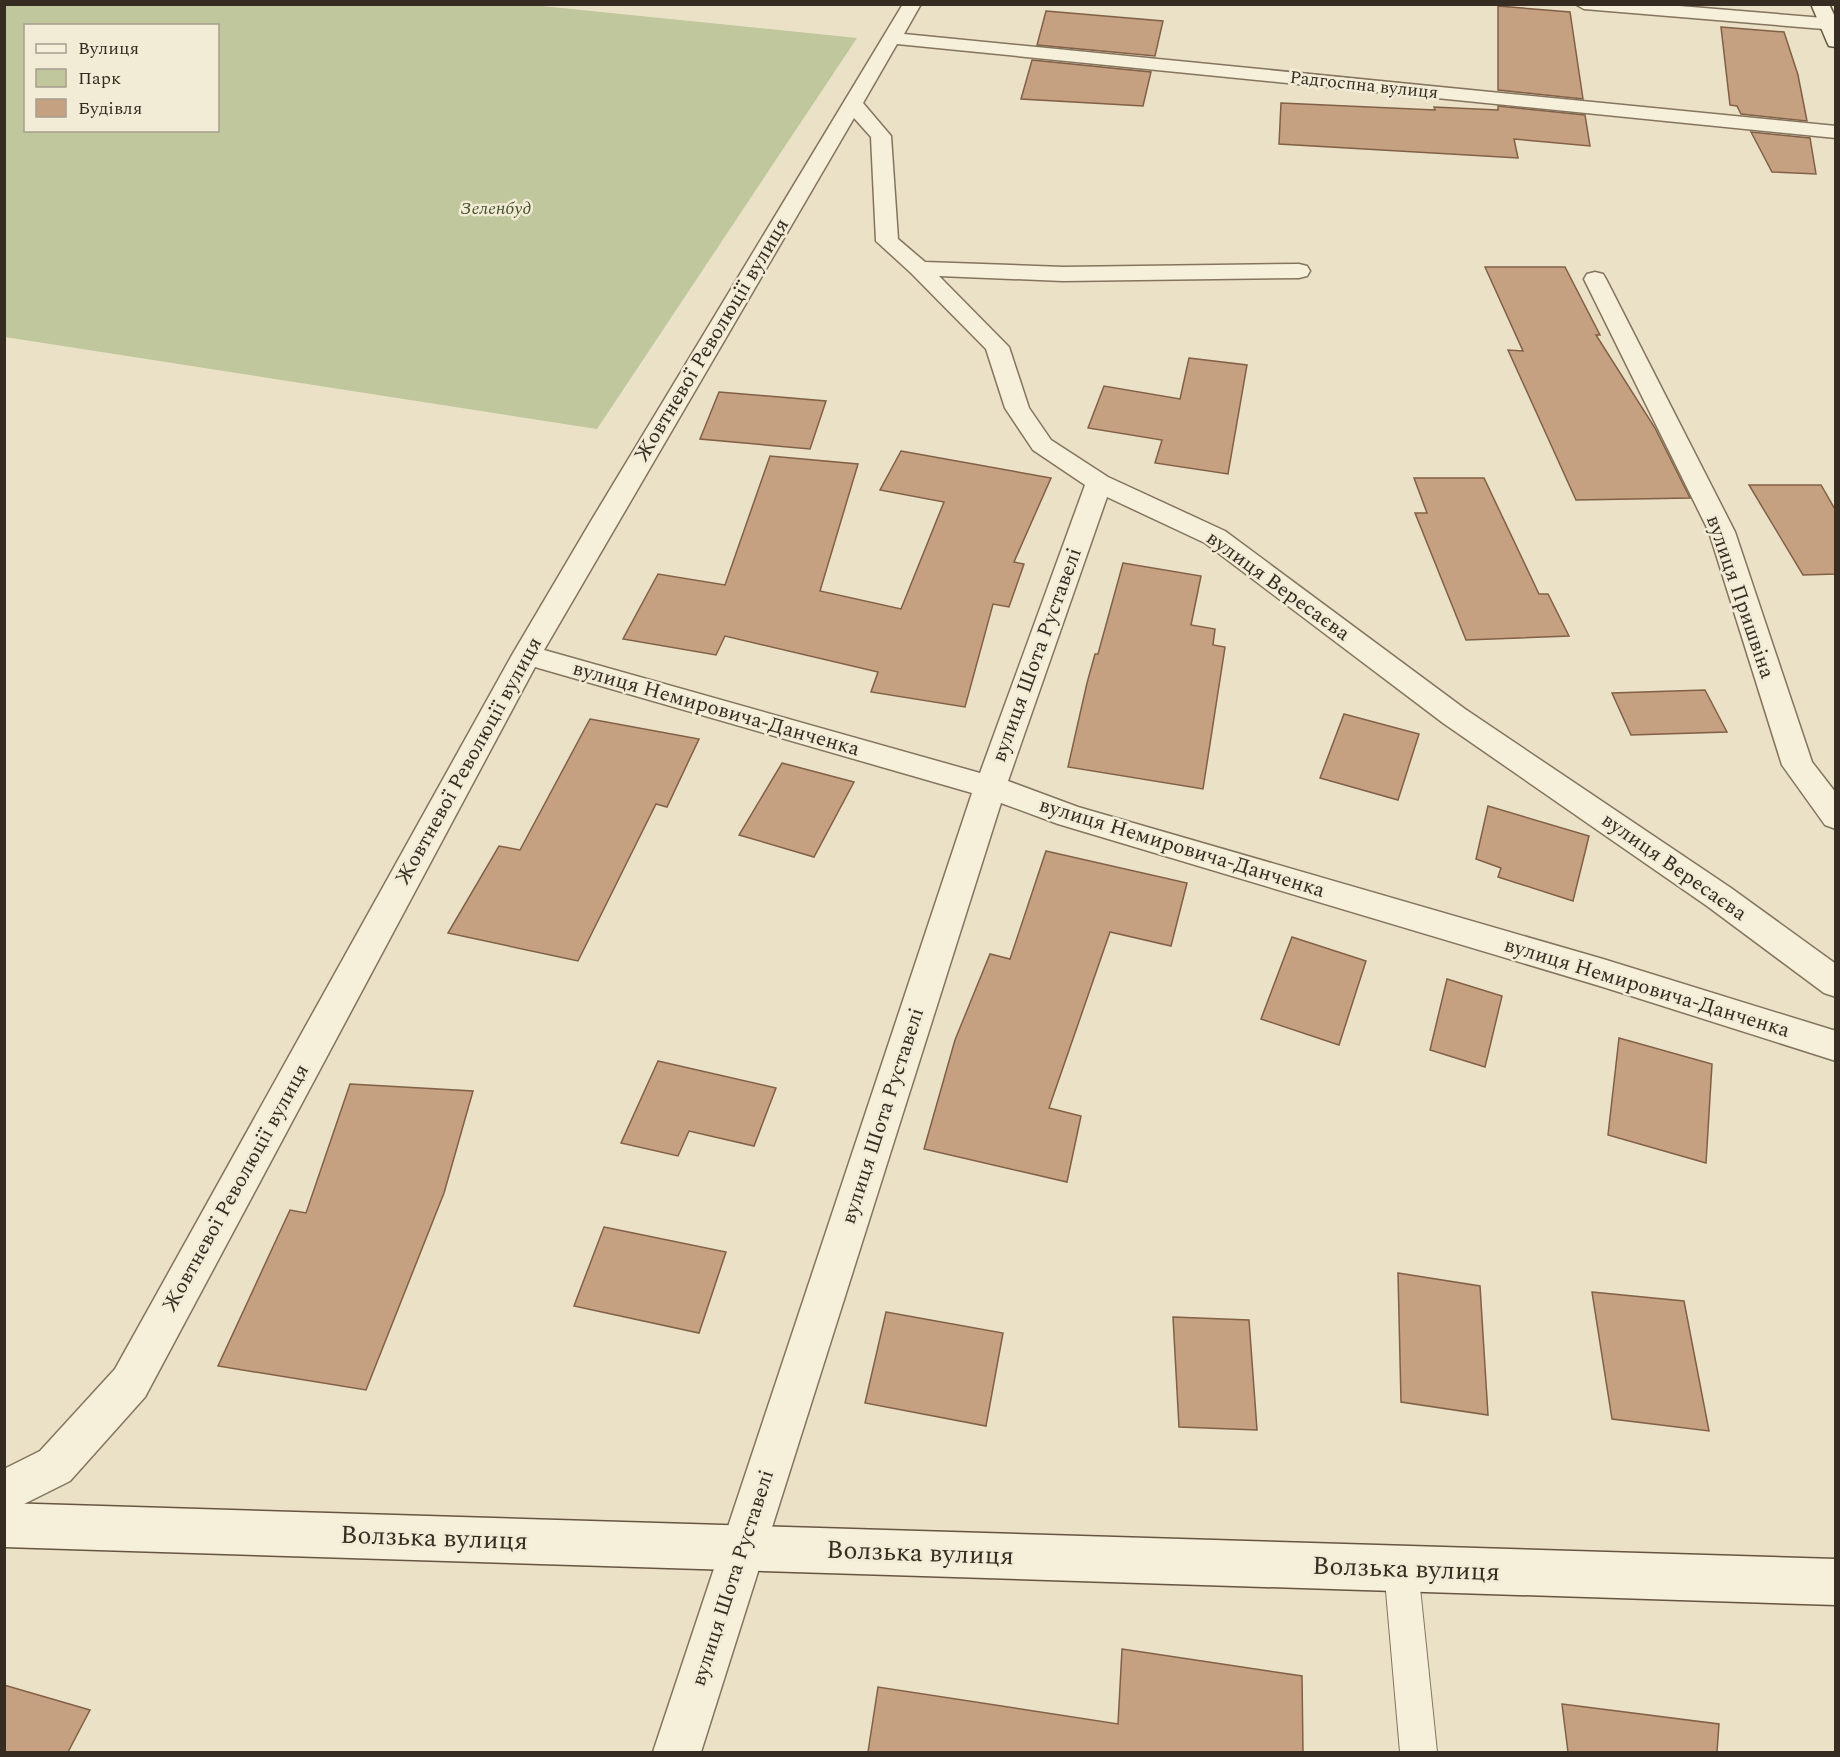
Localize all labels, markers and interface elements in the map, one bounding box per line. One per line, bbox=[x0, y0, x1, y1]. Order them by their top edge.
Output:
legend bbox=[24, 24, 219, 132]
text: Вулиця bbox=[78, 35, 139, 62]
street label: Радгоспна вулиця bbox=[1288, 64, 1440, 106]
text: Парк bbox=[78, 65, 121, 92]
text: Будівля bbox=[78, 95, 142, 122]
park label: Зеленбуд bbox=[460, 195, 532, 222]
street label: Жовтневої Революції вулиця bbox=[626, 212, 798, 468]
street label: вулиця Пришвіна bbox=[1697, 511, 1783, 684]
street label: вулиця Вересаєва bbox=[1199, 523, 1357, 650]
street label: вулиця Шота Руставелі bbox=[983, 543, 1091, 767]
street label: Жовтневої Революції вулиця bbox=[387, 631, 551, 891]
street label: вулиця Немировича-Данченка bbox=[569, 653, 864, 766]
street label: вулиця Немировича-Данченка bbox=[1035, 789, 1330, 907]
street label: вулиця Вересаєва bbox=[1595, 805, 1754, 930]
street label: вулиця Немировича-Данченка bbox=[1500, 929, 1795, 1047]
street label: вулиця Шота Руставелі bbox=[833, 1004, 933, 1228]
street label: Жовтневої Революції вулиця bbox=[154, 1058, 318, 1318]
street label: вулиця Шота Руставелі bbox=[683, 1466, 783, 1690]
street label: Волзька вулиця bbox=[339, 1515, 529, 1561]
street label: Волзька вулиця bbox=[825, 1530, 1015, 1576]
street label: Волзька вулиця bbox=[1311, 1546, 1501, 1592]

